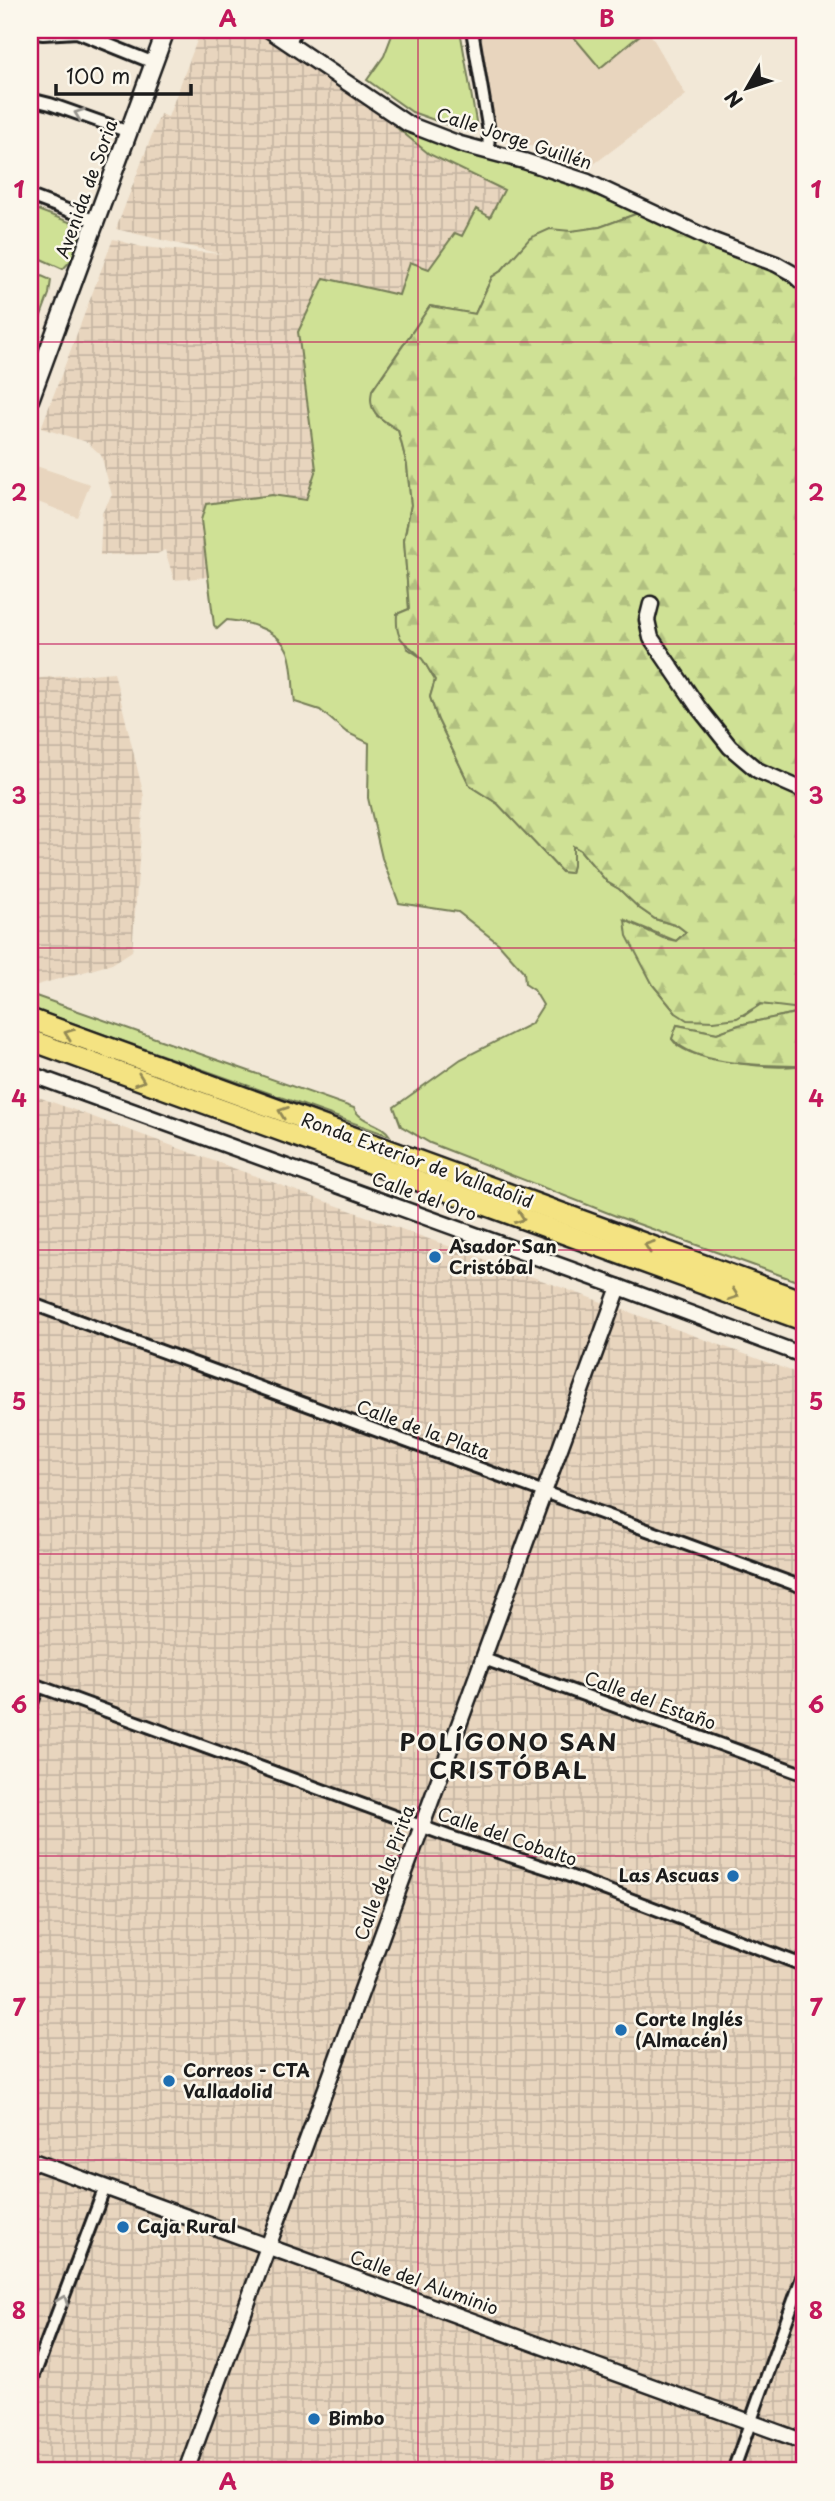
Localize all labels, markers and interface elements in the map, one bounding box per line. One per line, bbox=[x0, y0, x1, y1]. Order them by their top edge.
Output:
text: A bbox=[219, 0, 237, 35]
text: B bbox=[599, 0, 615, 35]
scale bar bbox=[56, 52, 191, 96]
north arrow bbox=[712, 52, 782, 122]
text: 100 m bbox=[66, 59, 130, 91]
text: N bbox=[717, 85, 749, 114]
street label: Calle Jorge Guillén bbox=[433, 100, 596, 175]
one-way arrow bbox=[74, 108, 86, 122]
street label: Avenida de Soria bbox=[48, 115, 123, 262]
text: 1 bbox=[14, 171, 25, 206]
text: 1 bbox=[811, 171, 822, 206]
text: 2 bbox=[11, 474, 27, 509]
text: 2 bbox=[808, 474, 824, 509]
text: 3 bbox=[11, 777, 27, 812]
text: 3 bbox=[808, 777, 824, 812]
one-way arrow bbox=[64, 1028, 76, 1042]
one-way arrow bbox=[134, 1071, 146, 1085]
text: 4 bbox=[11, 1080, 27, 1115]
text: 4 bbox=[808, 1080, 824, 1115]
street label: Ronda Exterior de Valladolid bbox=[298, 1105, 537, 1214]
one-way arrow bbox=[277, 1106, 289, 1120]
street label: Calle del Oro bbox=[368, 1164, 481, 1227]
one-way arrow bbox=[514, 1210, 526, 1224]
place label: Asador San Cristóbal bbox=[448, 1232, 557, 1280]
one-way arrow bbox=[643, 1240, 655, 1254]
marker: Asador San Cristóbal bbox=[427, 1249, 443, 1265]
one-way arrow bbox=[728, 1287, 740, 1301]
text: 5 bbox=[12, 1383, 26, 1418]
text: 5 bbox=[809, 1383, 823, 1418]
street label: Calle de la Plata bbox=[353, 1392, 495, 1465]
street label: Calle del Estaño bbox=[581, 1663, 720, 1736]
text: 6 bbox=[11, 1686, 27, 1721]
text: 6 bbox=[808, 1686, 824, 1721]
district label: POLÍGONO SAN CRISTÓBAL bbox=[400, 1723, 618, 1787]
street label: Calle del Cobalto bbox=[434, 1799, 581, 1872]
street label: Calle de la Pirita bbox=[347, 1800, 421, 1944]
place label: Las Ascuas bbox=[619, 1861, 719, 1888]
marker: Las Ascuas bbox=[725, 1868, 741, 1884]
text: 7 bbox=[12, 1989, 26, 2024]
text: 7 bbox=[809, 1989, 823, 2024]
place label: Corte Inglés (Almacén) bbox=[635, 2005, 743, 2053]
marker: Corte Inglés (Almacén) bbox=[613, 2022, 629, 2038]
place label: Correos - CTA Valladolid bbox=[183, 2056, 310, 2104]
marker: Correos - CTA Valladolid bbox=[161, 2073, 177, 2089]
place label: Caja Rural bbox=[137, 2212, 236, 2239]
marker: Caja Rural bbox=[115, 2219, 131, 2235]
street label: Calle del Aluminio bbox=[346, 2242, 503, 2321]
text: 8 bbox=[12, 2292, 26, 2327]
text: 8 bbox=[809, 2292, 823, 2327]
one-way arrow bbox=[54, 2294, 68, 2306]
place label: Bimbo bbox=[328, 2404, 385, 2431]
marker: Bimbo bbox=[306, 2411, 322, 2427]
text: A bbox=[219, 2463, 237, 2498]
text: B bbox=[599, 2463, 615, 2498]

